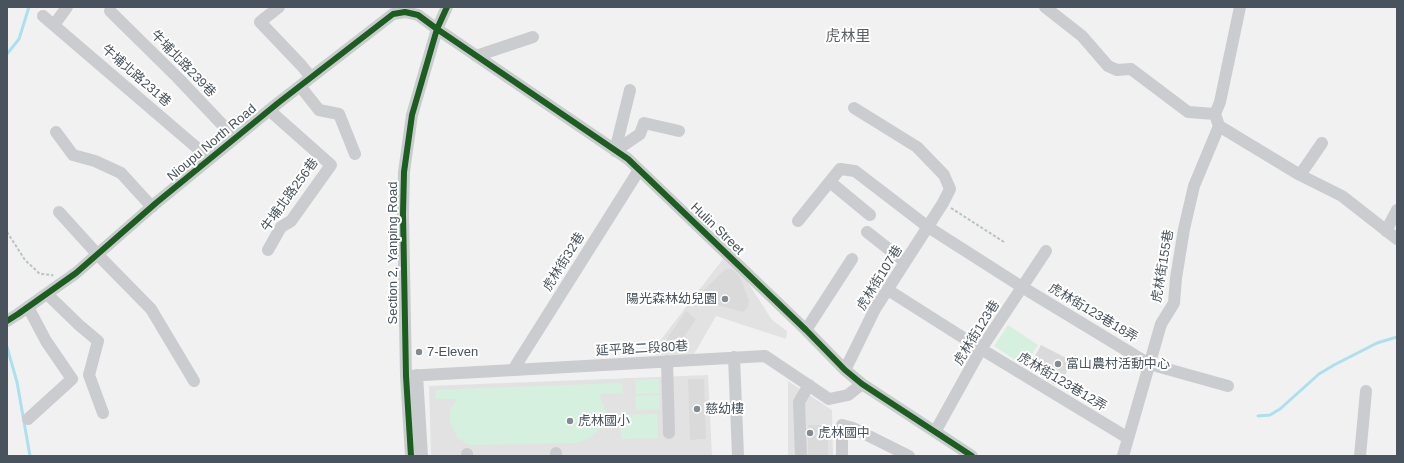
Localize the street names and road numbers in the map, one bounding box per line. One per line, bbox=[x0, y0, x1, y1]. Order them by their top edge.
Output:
street label: 牛埔北路239巷 bbox=[147, 27, 219, 101]
street label: 牛埔北路231巷 bbox=[98, 42, 174, 110]
street label: Nioupu North Road bbox=[164, 101, 260, 185]
street label: 牛埔北路256巷 bbox=[258, 155, 322, 235]
street label: Section 2, Yanping Road bbox=[385, 182, 401, 324]
street label: Hulin Street bbox=[687, 200, 747, 258]
street label: 虎林街155巷 bbox=[1149, 228, 1177, 304]
street label: 虎林街32巷 bbox=[540, 230, 588, 294]
street label: 虎林街107巷 bbox=[854, 243, 906, 313]
street label: 虎林街123巷18弄 bbox=[1046, 280, 1140, 346]
street label: 虎林街123巷 bbox=[951, 298, 1003, 368]
street label: 延平路二段80巷 bbox=[595, 339, 689, 359]
street label: 虎林街123巷12弄 bbox=[1015, 349, 1109, 415]

